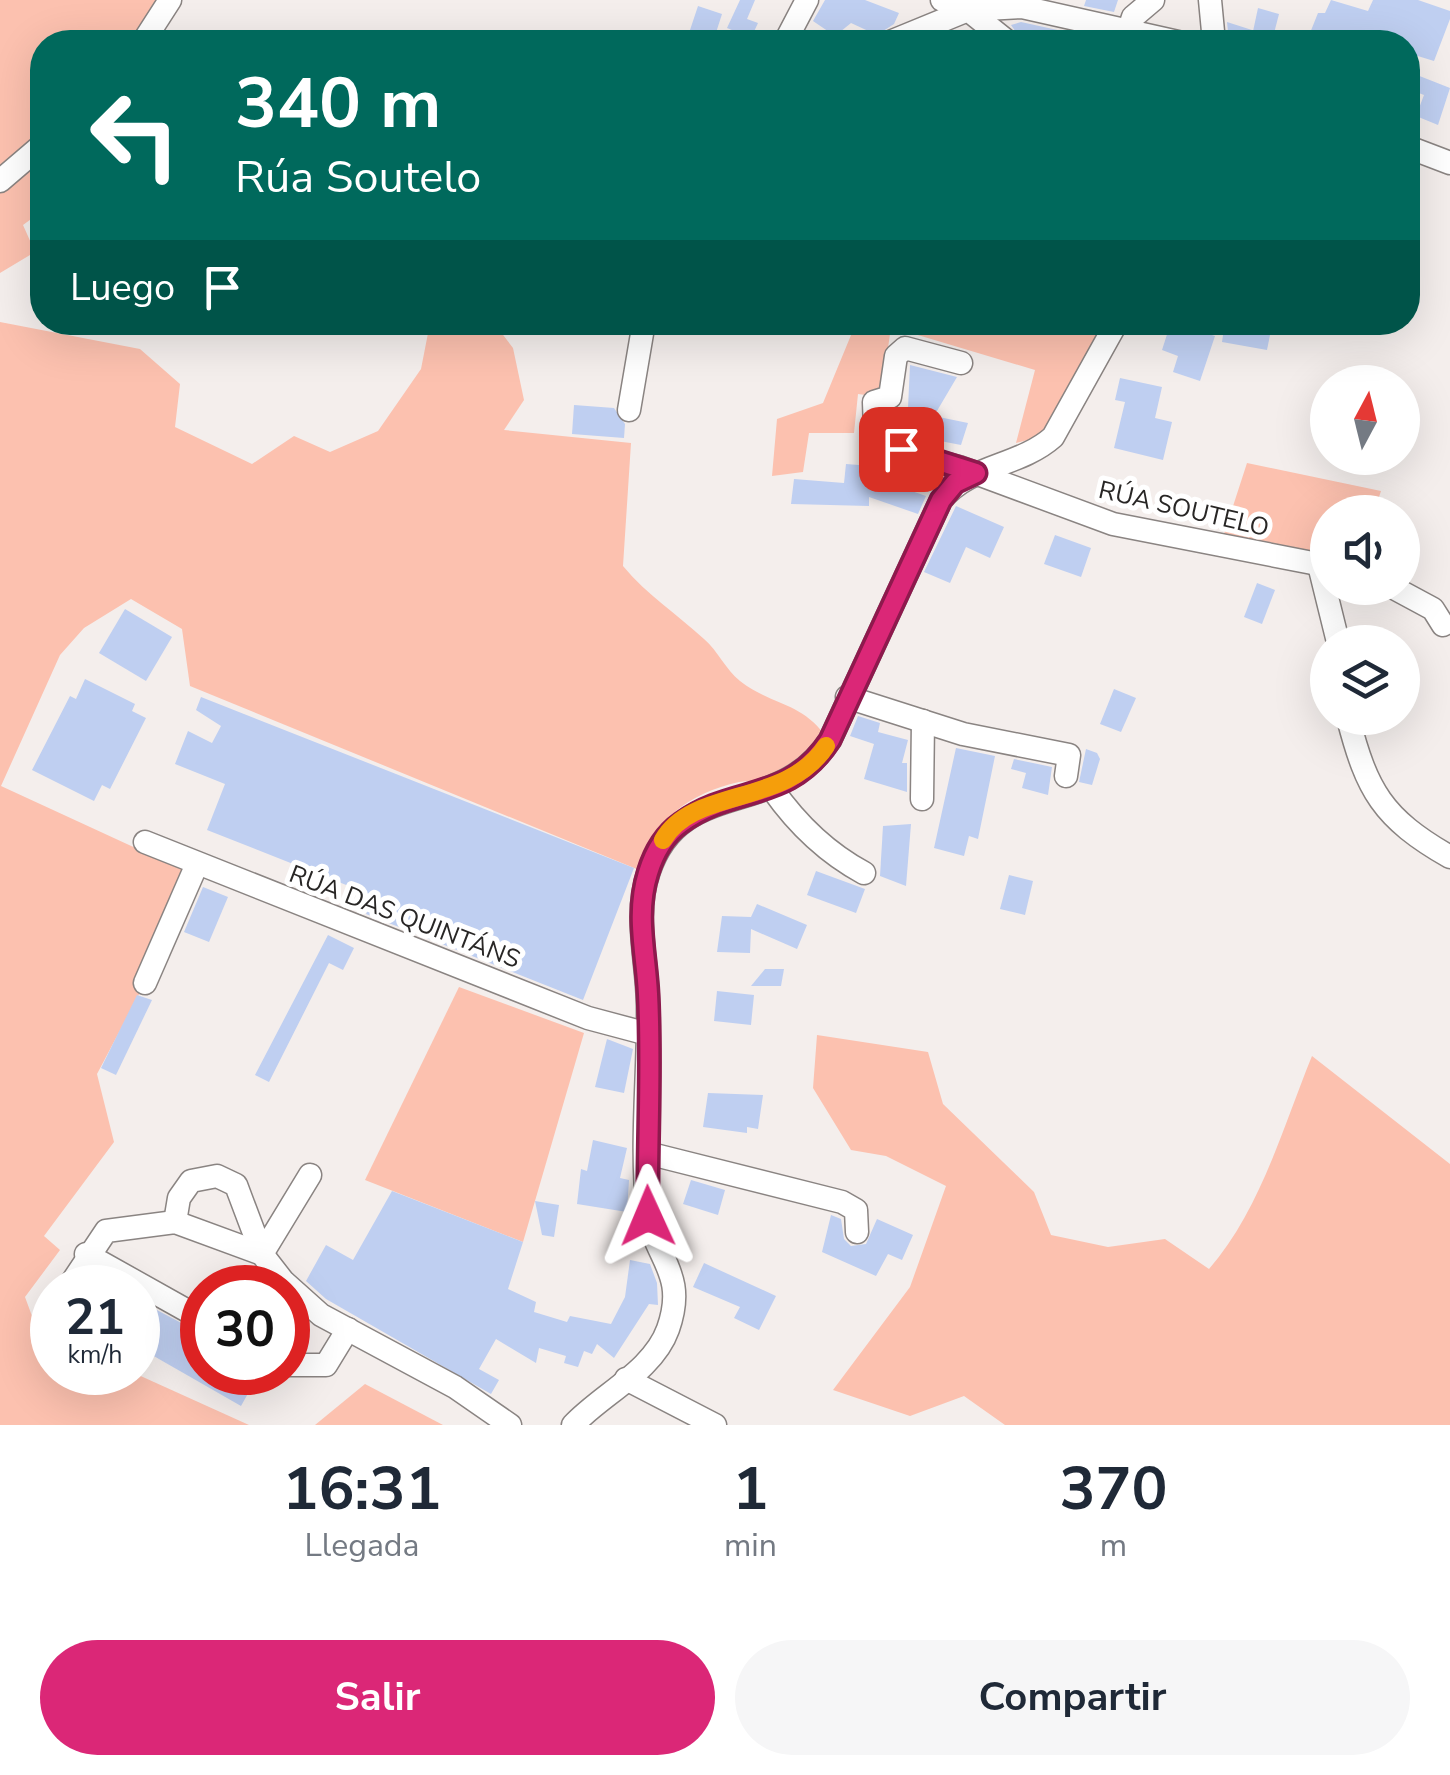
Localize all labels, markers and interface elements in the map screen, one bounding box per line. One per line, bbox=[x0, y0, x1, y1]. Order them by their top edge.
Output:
text: 340 m bbox=[235, 56, 441, 152]
icon: left bbox=[70, 70, 200, 200]
text: Rúa Soutelo bbox=[235, 147, 481, 208]
icon: arrive bbox=[195, 260, 250, 315]
text: Luego bbox=[70, 262, 175, 313]
north arrow bbox=[1310, 365, 1420, 475]
map controls bbox=[1310, 365, 1420, 735]
pin bbox=[859, 407, 944, 492]
icon: arrive bbox=[874, 422, 929, 477]
street label: RÚA SOUTELO bbox=[1095, 473, 1272, 545]
button: sound bbox=[1310, 495, 1420, 605]
button: layers bbox=[1310, 625, 1420, 735]
street label: RÚA DAS QUINTÁNS bbox=[284, 857, 525, 977]
position arrow bbox=[596, 1164, 700, 1268]
speed limit sign: 30 bbox=[180, 1265, 310, 1395]
text: 21 bbox=[65, 1283, 125, 1352]
text: km/h bbox=[67, 1338, 123, 1372]
text: 16:31 bbox=[283, 1448, 441, 1530]
text: 1 bbox=[732, 1448, 768, 1530]
text: 370 bbox=[1059, 1448, 1167, 1530]
text: Llegada bbox=[304, 1524, 419, 1567]
text: min bbox=[724, 1524, 777, 1567]
text: m bbox=[1100, 1524, 1127, 1567]
button: Salir bbox=[40, 1640, 715, 1755]
button: Compartir bbox=[735, 1640, 1410, 1755]

